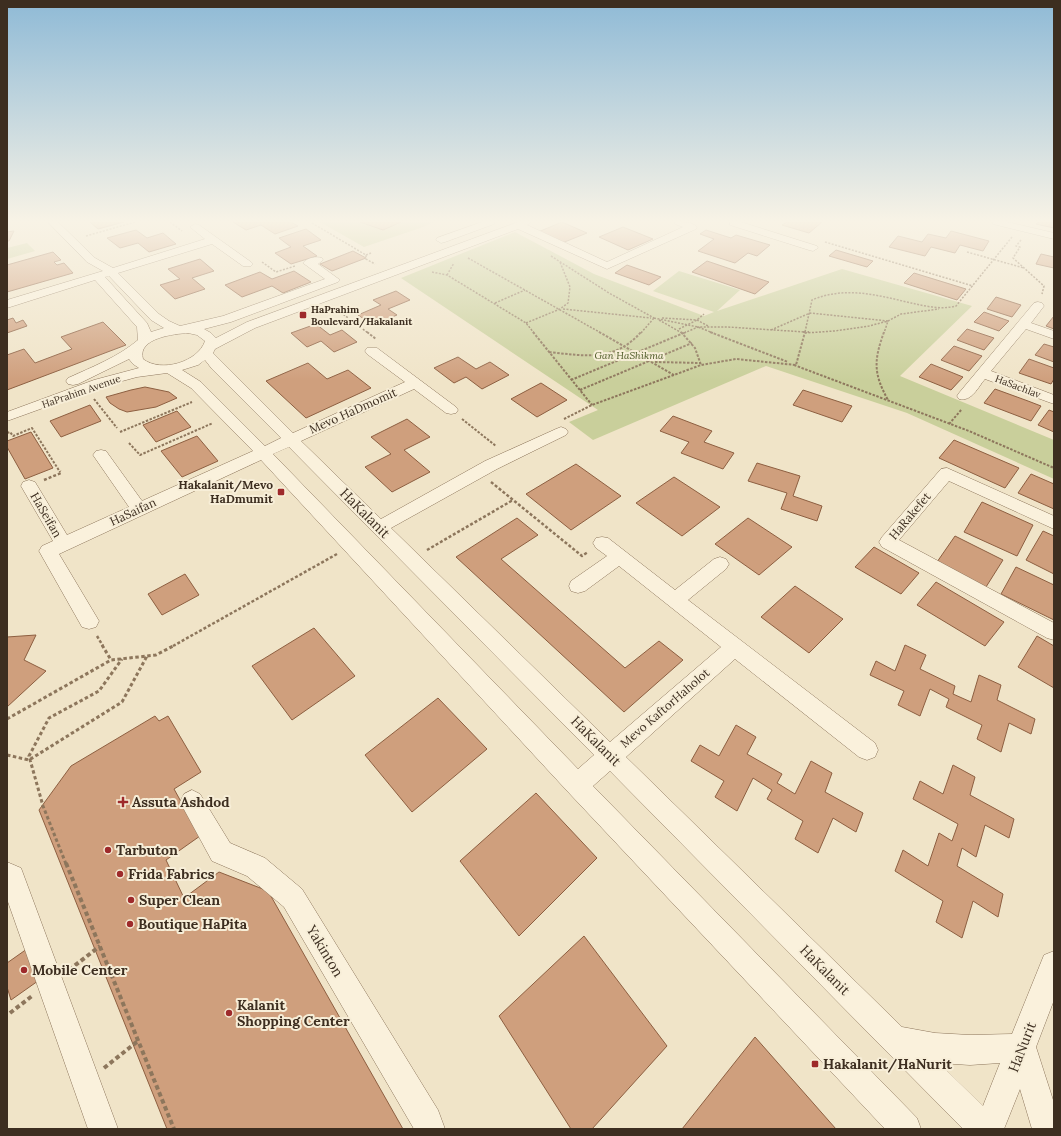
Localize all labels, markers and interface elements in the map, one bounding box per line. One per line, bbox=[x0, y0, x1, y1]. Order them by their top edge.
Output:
place label: HaPrahim Boulevard/Hakalanit bbox=[311, 303, 413, 328]
marker: HaPrahim Boulevard/Hakalanit bbox=[298, 310, 308, 320]
park label: Gan HaShikma bbox=[595, 349, 664, 362]
street label: HaPrahim Avenue bbox=[40, 372, 123, 411]
street label: HaSachlav bbox=[993, 372, 1043, 401]
street label: Mevo HaDmomit bbox=[307, 384, 399, 437]
place label: Hakalanit/Mevo HaDmumit bbox=[178, 477, 274, 506]
street label: HaKalanit bbox=[336, 484, 394, 542]
marker: Hakalanit/Mevo HaDmumit bbox=[276, 487, 286, 497]
street label: HaSeifan bbox=[28, 489, 65, 540]
street label: HaRakefet bbox=[886, 489, 934, 542]
street label: HaSaifan bbox=[107, 494, 158, 529]
street label: Mevo KaftorHaholot bbox=[617, 665, 713, 750]
street label: HaKalanit bbox=[567, 712, 625, 770]
place label: Assuta Ashdod bbox=[132, 793, 230, 811]
marker: Assuta Ashdod bbox=[117, 796, 129, 808]
place label: Tarbuton bbox=[116, 841, 178, 859]
marker: Tarbuton bbox=[103, 845, 113, 855]
place label: Frida Fabrics bbox=[128, 865, 215, 883]
marker: Frida Fabrics bbox=[115, 869, 125, 879]
place label: Super Clean bbox=[139, 891, 220, 909]
marker: Super Clean bbox=[126, 895, 136, 905]
place label: Boutique HaPita bbox=[138, 915, 248, 933]
marker: Boutique HaPita bbox=[125, 919, 135, 929]
street label: Yakinton bbox=[302, 921, 348, 981]
street label: HaKalanit bbox=[796, 941, 854, 999]
place label: Mobile Center bbox=[32, 961, 128, 979]
marker: Mobile Center bbox=[19, 965, 29, 975]
place label: Kalanit Shopping Center bbox=[237, 996, 350, 1030]
marker: Kalanit Shopping Center bbox=[224, 1008, 234, 1018]
street label: HaNurit bbox=[1004, 1019, 1040, 1075]
place label: Hakalanit/HaNurit bbox=[823, 1055, 952, 1073]
marker: Hakalanit/HaNurit bbox=[810, 1059, 820, 1069]

